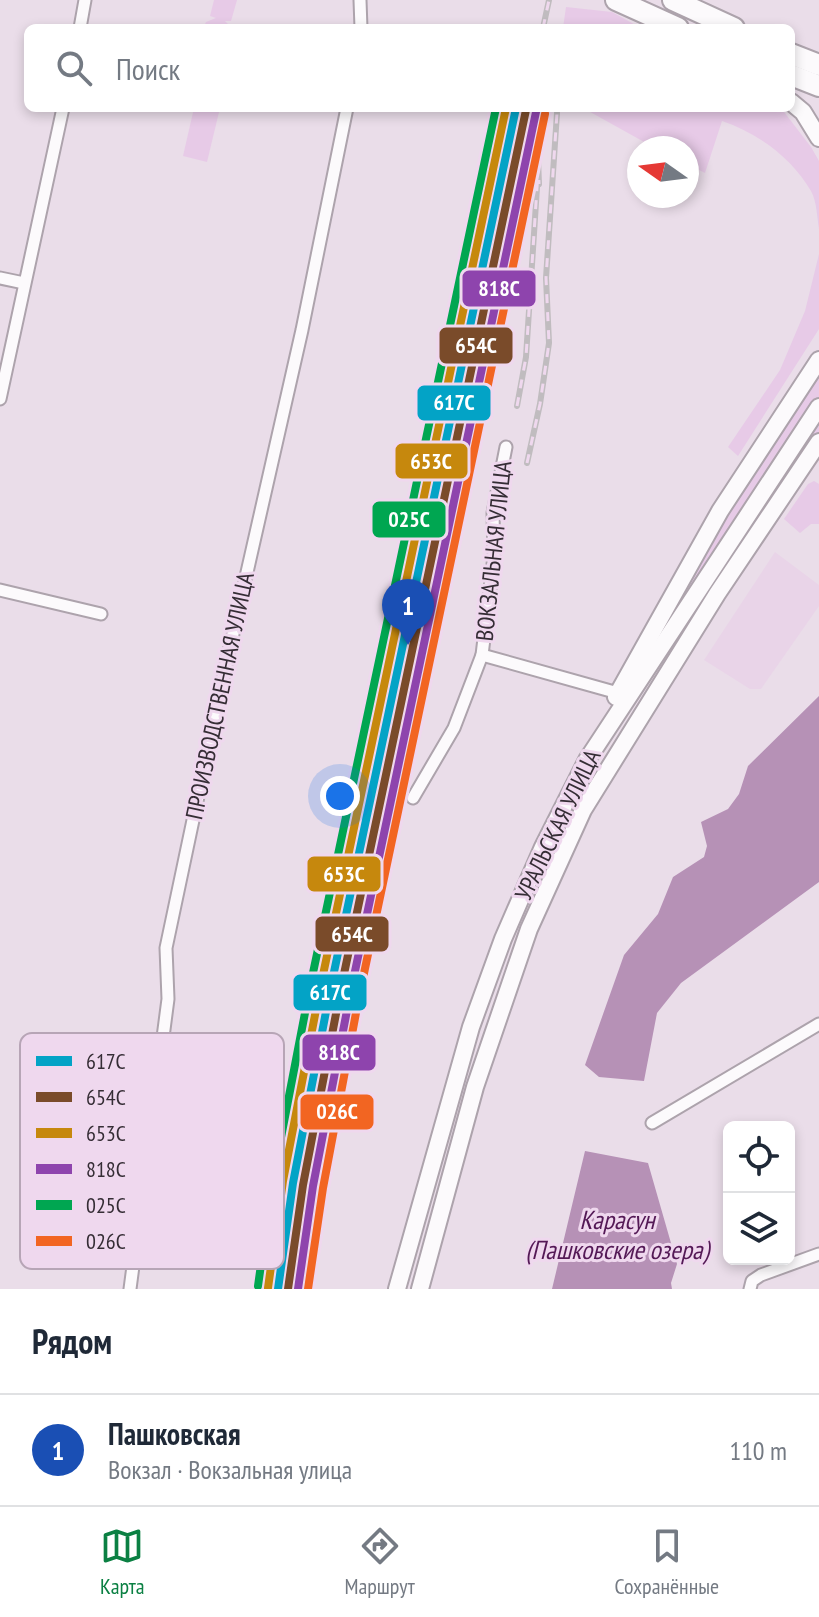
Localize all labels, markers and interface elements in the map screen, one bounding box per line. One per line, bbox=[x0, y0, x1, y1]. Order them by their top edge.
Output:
search box bbox=[24, 24, 795, 112]
icon: search bbox=[52, 46, 96, 90]
text: Поиск bbox=[116, 49, 180, 88]
north arrow bbox=[627, 136, 699, 208]
line badge: 818С bbox=[461, 269, 537, 308]
text: 818С bbox=[478, 274, 520, 302]
line badge: 654С bbox=[438, 326, 514, 365]
text: 654С bbox=[455, 331, 497, 359]
line badge: 617C bbox=[416, 384, 492, 422]
text: 617C bbox=[433, 388, 475, 416]
line badge: 653С bbox=[394, 442, 469, 480]
text: 653С bbox=[410, 447, 452, 475]
street label: ВОКЗАЛЬНАЯ УЛИЦА bbox=[469, 459, 518, 642]
line badge: 025С bbox=[371, 500, 447, 539]
text: 025С bbox=[388, 505, 430, 533]
street label: ПРОИЗВОДСТВЕННАЯ УЛИЦА bbox=[178, 569, 261, 822]
pin: 1 bbox=[382, 579, 434, 645]
street label: УРАЛЬСКАЯ УЛИЦА bbox=[508, 744, 608, 905]
your location bbox=[320, 776, 360, 816]
line badge: 653С bbox=[306, 855, 382, 893]
text: 653С bbox=[323, 860, 365, 888]
line badge: 654С bbox=[314, 915, 390, 953]
text: 654С bbox=[331, 920, 373, 948]
line badge: 617C bbox=[292, 973, 368, 1012]
text: 617C bbox=[309, 978, 351, 1006]
legend bbox=[20, 1033, 284, 1269]
line badge: 818С bbox=[301, 1033, 377, 1072]
text: 818С bbox=[318, 1038, 360, 1066]
text: 617C bbox=[86, 1047, 126, 1075]
text: 654С bbox=[86, 1083, 126, 1111]
line badge: 026С bbox=[299, 1093, 375, 1131]
text: 026С bbox=[316, 1097, 358, 1125]
text: 653С bbox=[86, 1119, 126, 1147]
map controls bbox=[723, 1121, 795, 1265]
button: locate bbox=[723, 1121, 795, 1193]
text: 818С bbox=[86, 1155, 126, 1183]
text: 025С bbox=[86, 1191, 126, 1219]
button: layers bbox=[723, 1193, 795, 1265]
water label: Карасун (Пашковские озера) bbox=[526, 1203, 711, 1266]
text: 026С bbox=[86, 1227, 126, 1255]
text: Рядом bbox=[32, 1319, 112, 1363]
text: Пашковская bbox=[108, 1414, 241, 1453]
text: 1 bbox=[52, 1434, 64, 1467]
text: 110 m bbox=[729, 1434, 787, 1467]
text: Вокзал · Вокзальная улица bbox=[108, 1453, 352, 1486]
tab: Карта bbox=[100, 1524, 145, 1600]
tab: Маршрут bbox=[344, 1524, 415, 1600]
tab: Сохранённые bbox=[614, 1524, 719, 1600]

